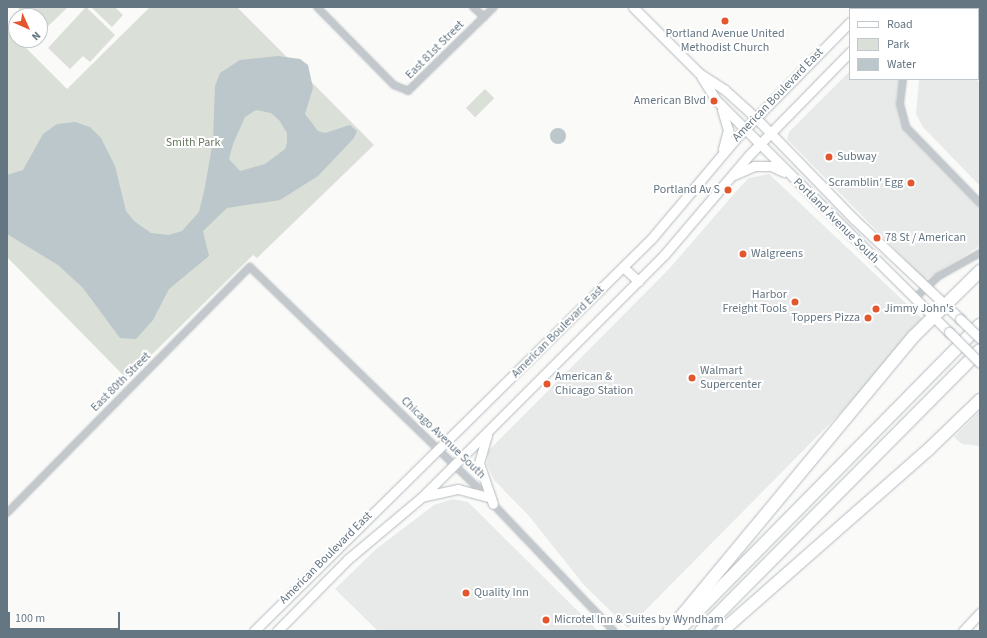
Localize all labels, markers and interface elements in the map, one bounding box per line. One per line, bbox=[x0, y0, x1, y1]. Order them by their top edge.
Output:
north arrow bbox=[8, 8, 48, 48]
legend bbox=[849, 8, 979, 80]
marker: Portland Avenue United Methodist Church bbox=[720, 16, 730, 26]
text: Road bbox=[887, 16, 913, 33]
street label: East 81st Street bbox=[403, 18, 467, 82]
place label: Portland Avenue United Methodist Church bbox=[665, 27, 785, 55]
text: N bbox=[28, 28, 44, 44]
text: Park bbox=[887, 36, 909, 53]
street label: American Boulevard East bbox=[729, 45, 827, 145]
text: Water bbox=[887, 56, 916, 73]
place label: American Blvd bbox=[634, 94, 706, 108]
marker: American Blvd bbox=[709, 96, 719, 106]
park label: Smith Park bbox=[166, 136, 220, 150]
place label: Subway bbox=[837, 150, 877, 164]
marker: Subway bbox=[824, 152, 834, 162]
street label: Portland Avenue South bbox=[790, 175, 882, 267]
place label: Scramblin' Egg bbox=[828, 176, 903, 190]
marker: Scramblin' Egg bbox=[906, 178, 916, 188]
place label: Portland Av S bbox=[653, 183, 720, 197]
marker: Portland Av S bbox=[723, 185, 733, 195]
place label: 78 St / American bbox=[885, 231, 966, 245]
marker: 78 St / American bbox=[872, 233, 882, 243]
place label: Walgreens bbox=[751, 247, 803, 261]
marker: Walgreens bbox=[738, 249, 748, 259]
street label: American Boulevard East bbox=[509, 283, 607, 381]
place label: Harbor Freight Tools bbox=[723, 288, 787, 316]
marker: Harbor Freight Tools bbox=[790, 297, 800, 307]
place label: Jimmy John's bbox=[884, 302, 954, 316]
marker: Jimmy John's bbox=[871, 304, 881, 314]
place label: Toppers Pizza bbox=[791, 311, 860, 325]
marker: Toppers Pizza bbox=[863, 313, 873, 323]
street label: East 80th Street bbox=[88, 349, 154, 415]
place label: Walmart Supercenter bbox=[700, 364, 761, 392]
place label: American & Chicago Station bbox=[555, 370, 633, 398]
marker: Walmart Supercenter bbox=[687, 373, 697, 383]
marker: American & Chicago Station bbox=[542, 379, 552, 389]
street label: Chicago Avenue South bbox=[398, 394, 488, 482]
street label: American Boulevard East bbox=[277, 509, 375, 607]
place label: Quality Inn bbox=[474, 586, 529, 600]
marker: Quality Inn bbox=[461, 588, 471, 598]
scale bar bbox=[10, 604, 122, 630]
text: 100 m bbox=[15, 610, 45, 627]
place label: Microtel Inn & Suites by Wyndham bbox=[554, 613, 724, 627]
marker: Microtel Inn & Suites by Wyndham bbox=[541, 615, 551, 625]

